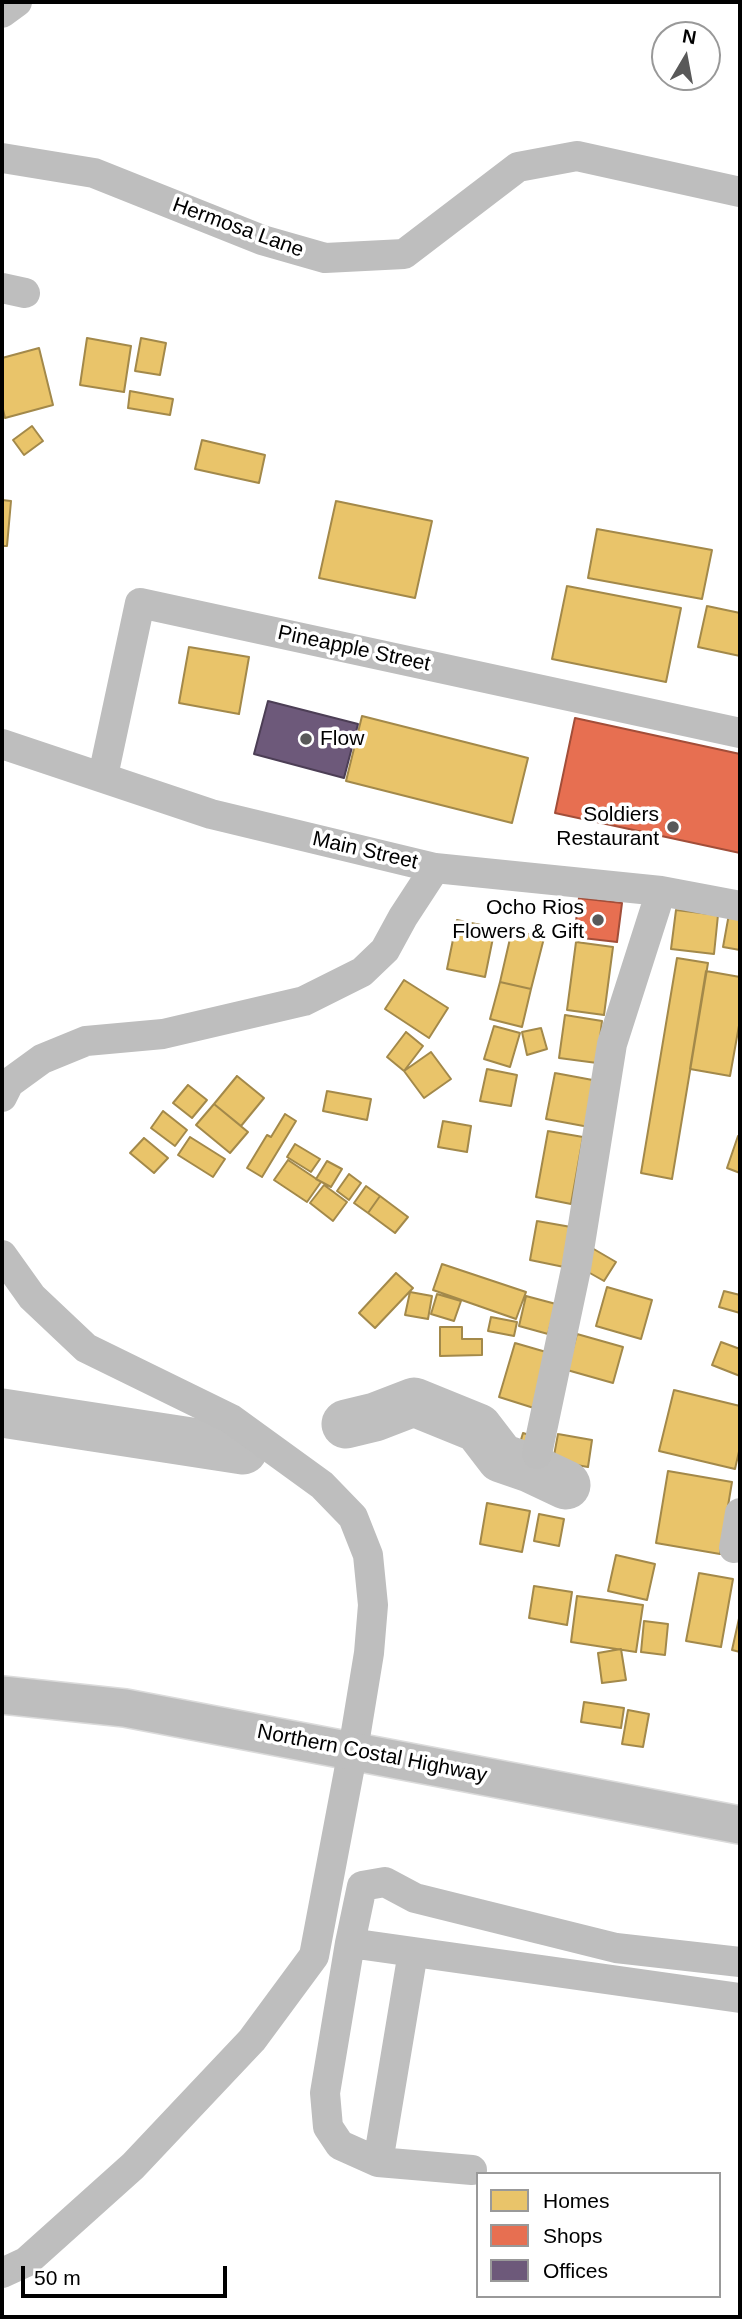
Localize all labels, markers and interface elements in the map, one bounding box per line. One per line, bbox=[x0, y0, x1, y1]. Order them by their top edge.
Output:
north arrow bbox=[651, 21, 721, 91]
text: N bbox=[681, 25, 698, 48]
street label: Hermosa Lane bbox=[169, 193, 307, 263]
street label: Pineapple Street bbox=[275, 621, 433, 677]
place label: Flow bbox=[320, 726, 364, 752]
marker: Flow bbox=[298, 731, 314, 747]
place label: Soldiers Restaurant bbox=[556, 802, 659, 852]
marker: Soldiers Restaurant bbox=[665, 819, 681, 835]
street label: Main Street bbox=[310, 827, 420, 875]
place label: Ocho Rios Flowers & Gift bbox=[452, 895, 584, 945]
marker: Ocho Rios Flowers & Gift bbox=[590, 912, 606, 928]
street label: Northern Costal Highway bbox=[255, 1719, 489, 1789]
legend bbox=[476, 2172, 721, 2298]
text: Homes bbox=[543, 2189, 610, 2212]
text: Shops bbox=[543, 2224, 603, 2247]
scale bar bbox=[24, 2252, 231, 2296]
text: Offices bbox=[543, 2259, 608, 2282]
text: 50 m bbox=[34, 2266, 81, 2289]

